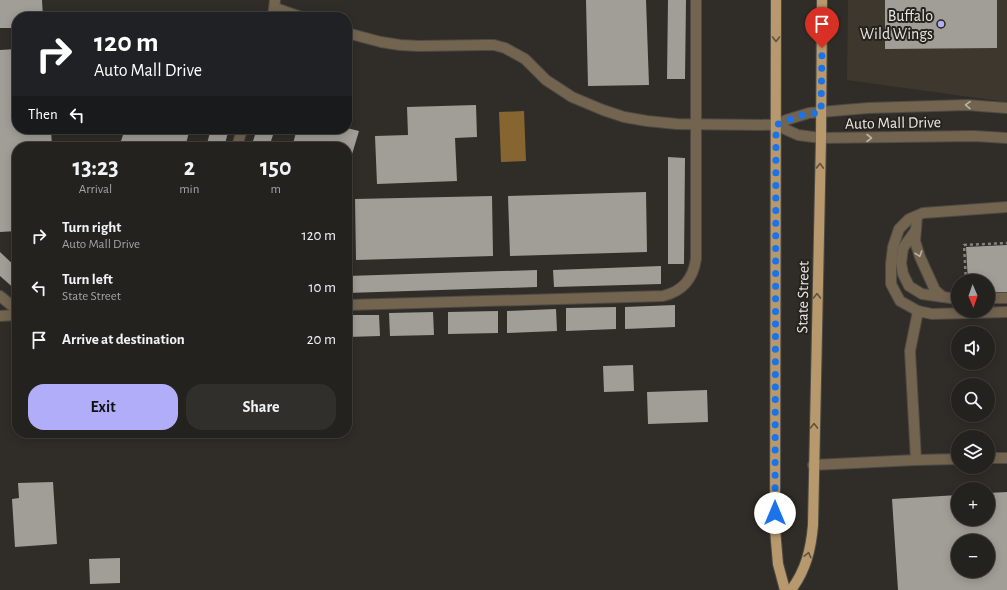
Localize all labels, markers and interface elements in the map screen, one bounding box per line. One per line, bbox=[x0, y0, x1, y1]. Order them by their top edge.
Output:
pin bbox=[805, 7.0, 839, 48]
place label: Buffalo Wild Wings bbox=[860, 8, 933, 42]
icon: arrive bbox=[811, 13, 833, 35]
marker: Buffalo Wild Wings bbox=[936, 19, 946, 29]
icon: right bbox=[28, 28, 80, 80]
text: 120 m bbox=[94, 29, 159, 57]
one-way arrow bbox=[772, 36, 780, 42]
text: Auto Mall Drive bbox=[94, 62, 202, 80]
one-way arrow bbox=[965, 101, 971, 109]
icon: left bbox=[66, 104, 88, 126]
text: Then bbox=[28, 107, 58, 122]
street label: Auto Mall Drive bbox=[845, 114, 941, 132]
one-way arrow bbox=[866, 134, 872, 142]
text: 13:23 bbox=[73, 156, 119, 180]
text: 2 bbox=[184, 156, 195, 180]
text: 150 bbox=[260, 156, 291, 180]
one-way arrow bbox=[816, 163, 824, 169]
text: Arrival bbox=[79, 183, 112, 196]
text: min bbox=[179, 183, 199, 196]
text: m bbox=[271, 183, 281, 196]
text: Turn right bbox=[62, 220, 121, 235]
icon: right bbox=[28, 225, 50, 247]
text: 120 m bbox=[302, 228, 336, 243]
text: Auto Mall Drive bbox=[62, 238, 140, 251]
one-way arrow bbox=[914, 250, 923, 257]
street label: State Street bbox=[794, 261, 812, 333]
text: Turn left bbox=[62, 272, 113, 287]
north arrow bbox=[951, 274, 995, 318]
map controls bbox=[951, 274, 995, 578]
icon: left bbox=[28, 277, 50, 299]
text: 10 m bbox=[308, 280, 336, 295]
text: State Street bbox=[62, 290, 121, 303]
one-way arrow bbox=[813, 293, 821, 299]
button: sound bbox=[951, 326, 995, 370]
icon: arrive bbox=[28, 329, 50, 351]
text: Arrive at destination bbox=[62, 332, 185, 347]
text: 20 m bbox=[307, 332, 336, 347]
button: search bbox=[951, 378, 995, 422]
button: Exit bbox=[28, 384, 178, 430]
button: Share bbox=[186, 384, 336, 430]
one-way arrow bbox=[810, 423, 818, 429]
button: layers bbox=[951, 430, 995, 474]
button: + bbox=[951, 482, 995, 526]
position arrow bbox=[754, 492, 796, 534]
button: − bbox=[951, 534, 995, 578]
one-way arrow bbox=[803, 552, 812, 559]

